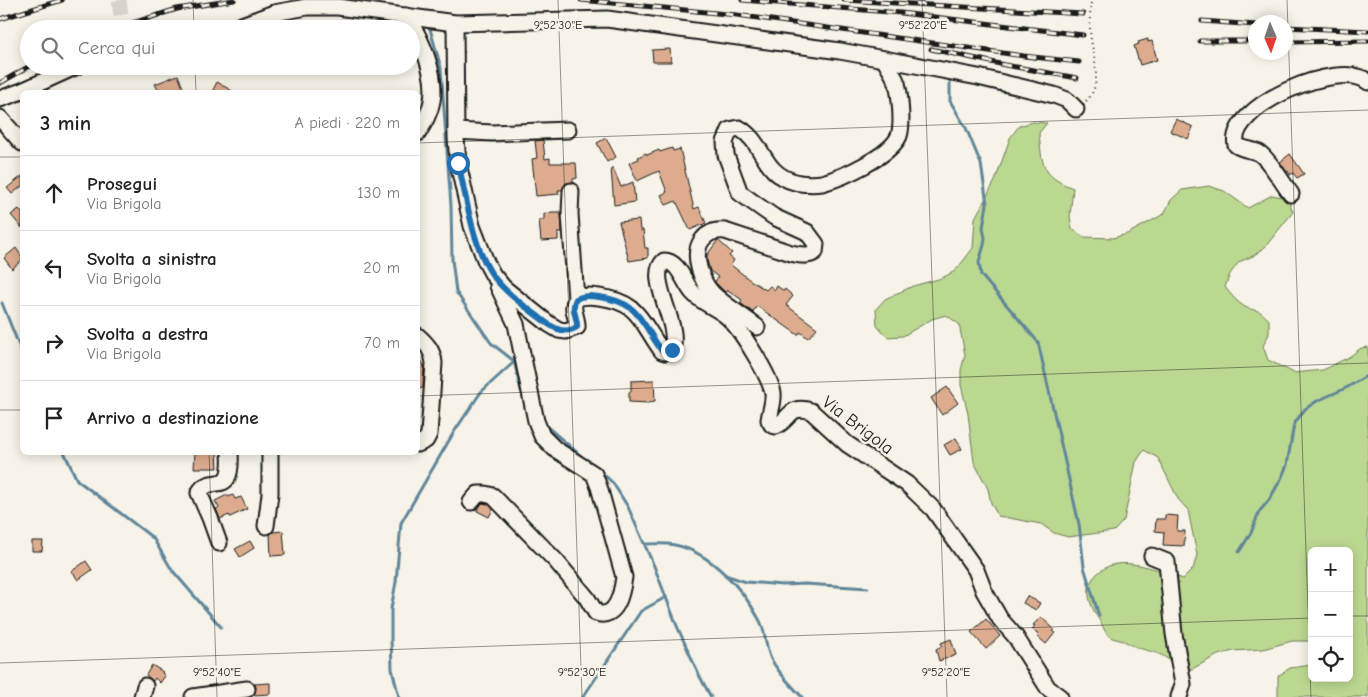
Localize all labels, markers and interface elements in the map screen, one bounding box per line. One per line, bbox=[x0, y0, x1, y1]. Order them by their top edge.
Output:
north arrow bbox=[1248, 15, 1293, 60]
text: 9°52'30"E bbox=[534, 18, 582, 32]
text: 9°52'20"E bbox=[899, 18, 947, 32]
search box bbox=[20, 20, 420, 75]
icon: search bbox=[38, 34, 66, 62]
text: Cerca qui bbox=[78, 37, 155, 59]
text: 3 min bbox=[40, 111, 91, 135]
text: A piedi · 220 m bbox=[295, 114, 400, 132]
route start bbox=[447, 152, 470, 175]
text: Prosegui bbox=[87, 173, 157, 195]
icon: ahead bbox=[40, 179, 68, 207]
text: 130 m bbox=[357, 184, 400, 202]
text: Via Brigola bbox=[87, 195, 161, 213]
text: Svolta a sinistra bbox=[87, 248, 217, 270]
icon: left bbox=[40, 254, 68, 282]
text: 20 m bbox=[363, 259, 400, 277]
text: Via Brigola bbox=[87, 270, 161, 288]
text: Svolta a destra bbox=[87, 323, 208, 345]
icon: right bbox=[40, 329, 68, 357]
text: 70 m bbox=[364, 334, 400, 352]
route end bbox=[661, 339, 684, 362]
text: Via Brigola bbox=[87, 345, 161, 363]
street label: Via Brigola bbox=[818, 392, 897, 459]
icon: arrive bbox=[40, 404, 68, 432]
text: Arrivo a destinazione bbox=[87, 407, 259, 429]
map controls bbox=[1308, 547, 1353, 682]
button: + bbox=[1308, 547, 1353, 592]
button: − bbox=[1308, 592, 1353, 637]
button: locate bbox=[1308, 637, 1353, 682]
text: 9°52'40"E bbox=[193, 665, 241, 679]
text: 9°52'30"E bbox=[558, 665, 606, 679]
text: 9°52'20"E bbox=[922, 665, 970, 679]

